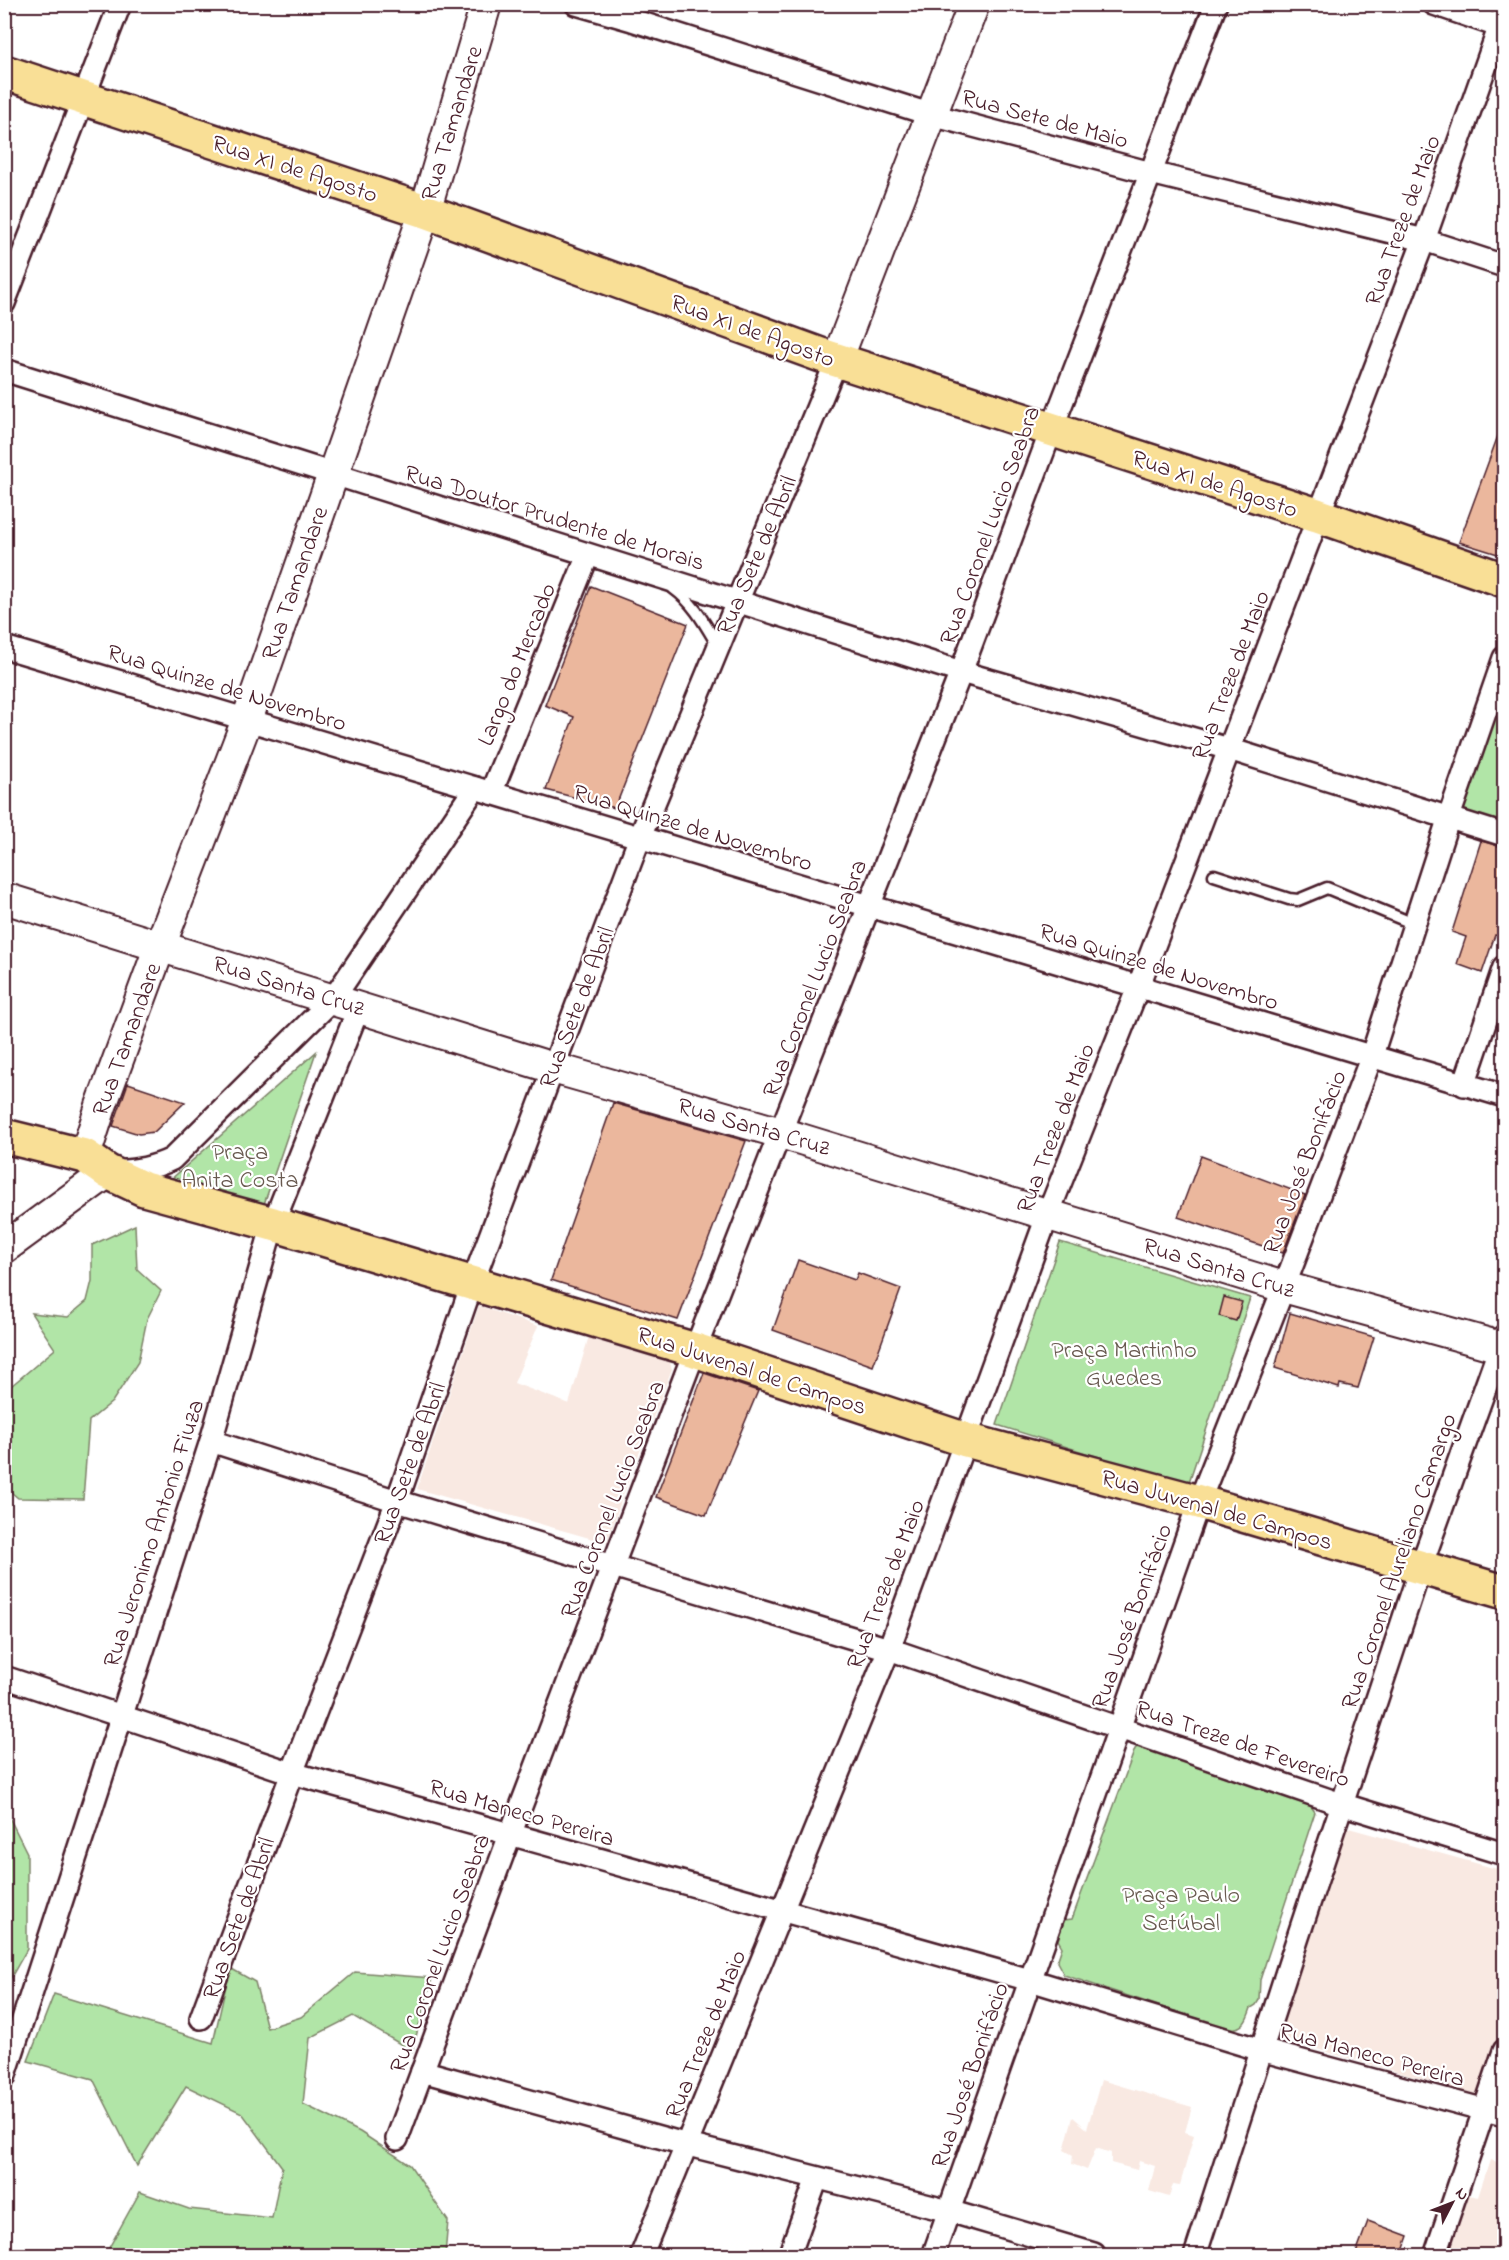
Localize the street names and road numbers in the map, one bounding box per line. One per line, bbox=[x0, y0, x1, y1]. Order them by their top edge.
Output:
street label: Rua Tamandare bbox=[413, 42, 494, 206]
street label: Rua Sete de Maio bbox=[957, 81, 1132, 160]
street label: Rua XI de Agosto bbox=[207, 127, 382, 214]
street label: Rua Treze de Maio bbox=[1357, 131, 1451, 311]
street label: Rua XI de Agosto bbox=[665, 286, 839, 378]
street label: Rua Coronel Lucio Seabra bbox=[932, 401, 1051, 650]
street label: Rua XI de Agosto bbox=[1127, 442, 1302, 529]
street label: Rua Doutor Prudente de Morais bbox=[400, 457, 709, 582]
street label: Rua Sete de Abril bbox=[709, 471, 808, 641]
street label: Rua Tamandare bbox=[254, 502, 339, 665]
street label: Largo do Mercado bbox=[470, 578, 567, 752]
street label: Rua Treze de Maio bbox=[1184, 586, 1281, 766]
street label: Rua Quinze de Novembro bbox=[102, 636, 350, 742]
street label: Rua Quinze de Novembro bbox=[568, 776, 816, 882]
street label: Rua Coronel Lucio Seabra bbox=[755, 855, 878, 1103]
street label: Rua Quinze de Novembro bbox=[1034, 915, 1282, 1021]
street label: Rua Sete de Abril bbox=[531, 922, 625, 1094]
street label: Rua Santa Cruz bbox=[208, 948, 370, 1027]
street label: Rua Tamandare bbox=[84, 958, 172, 1121]
street label: Rua Treze de Maio bbox=[1009, 1039, 1106, 1219]
street label: Rua José Bonifácio bbox=[1255, 1066, 1358, 1260]
street label: Rua Santa Cruz bbox=[673, 1090, 835, 1167]
street label: Rua Santa Cruz bbox=[1138, 1230, 1300, 1309]
street label: Rua Juvenal de Campos bbox=[632, 1319, 871, 1426]
street label: Rua Coronel Lucio Seabra bbox=[553, 1376, 676, 1624]
street label: Rua Sete de Abril bbox=[366, 1378, 457, 1550]
street label: Rua Jeronimo Antonio Fiuza bbox=[95, 1395, 215, 1672]
street label: Rua Coronel Aureliano Camargo bbox=[1333, 1409, 1468, 1714]
street label: Rua Juvenal de Campos bbox=[1096, 1462, 1336, 1561]
street label: Rua Treze de Maio bbox=[839, 1495, 936, 1675]
street label: Rua José Bonifácio bbox=[1084, 1519, 1183, 1714]
street label: Rua Treze de Fevereiro bbox=[1130, 1692, 1354, 1798]
street label: Rua Maneco Pereira bbox=[425, 1771, 618, 1858]
street label: Rua Coronel Lucio Seabra bbox=[382, 1829, 501, 2078]
street label: Rua Sete de Abril bbox=[195, 1833, 286, 2005]
street label: Rua Treze de Maio bbox=[658, 1945, 757, 2125]
street label: Rua José Bonifácio bbox=[923, 1978, 1020, 2173]
street label: Rua Maneco Pereira bbox=[1274, 2015, 1468, 2098]

